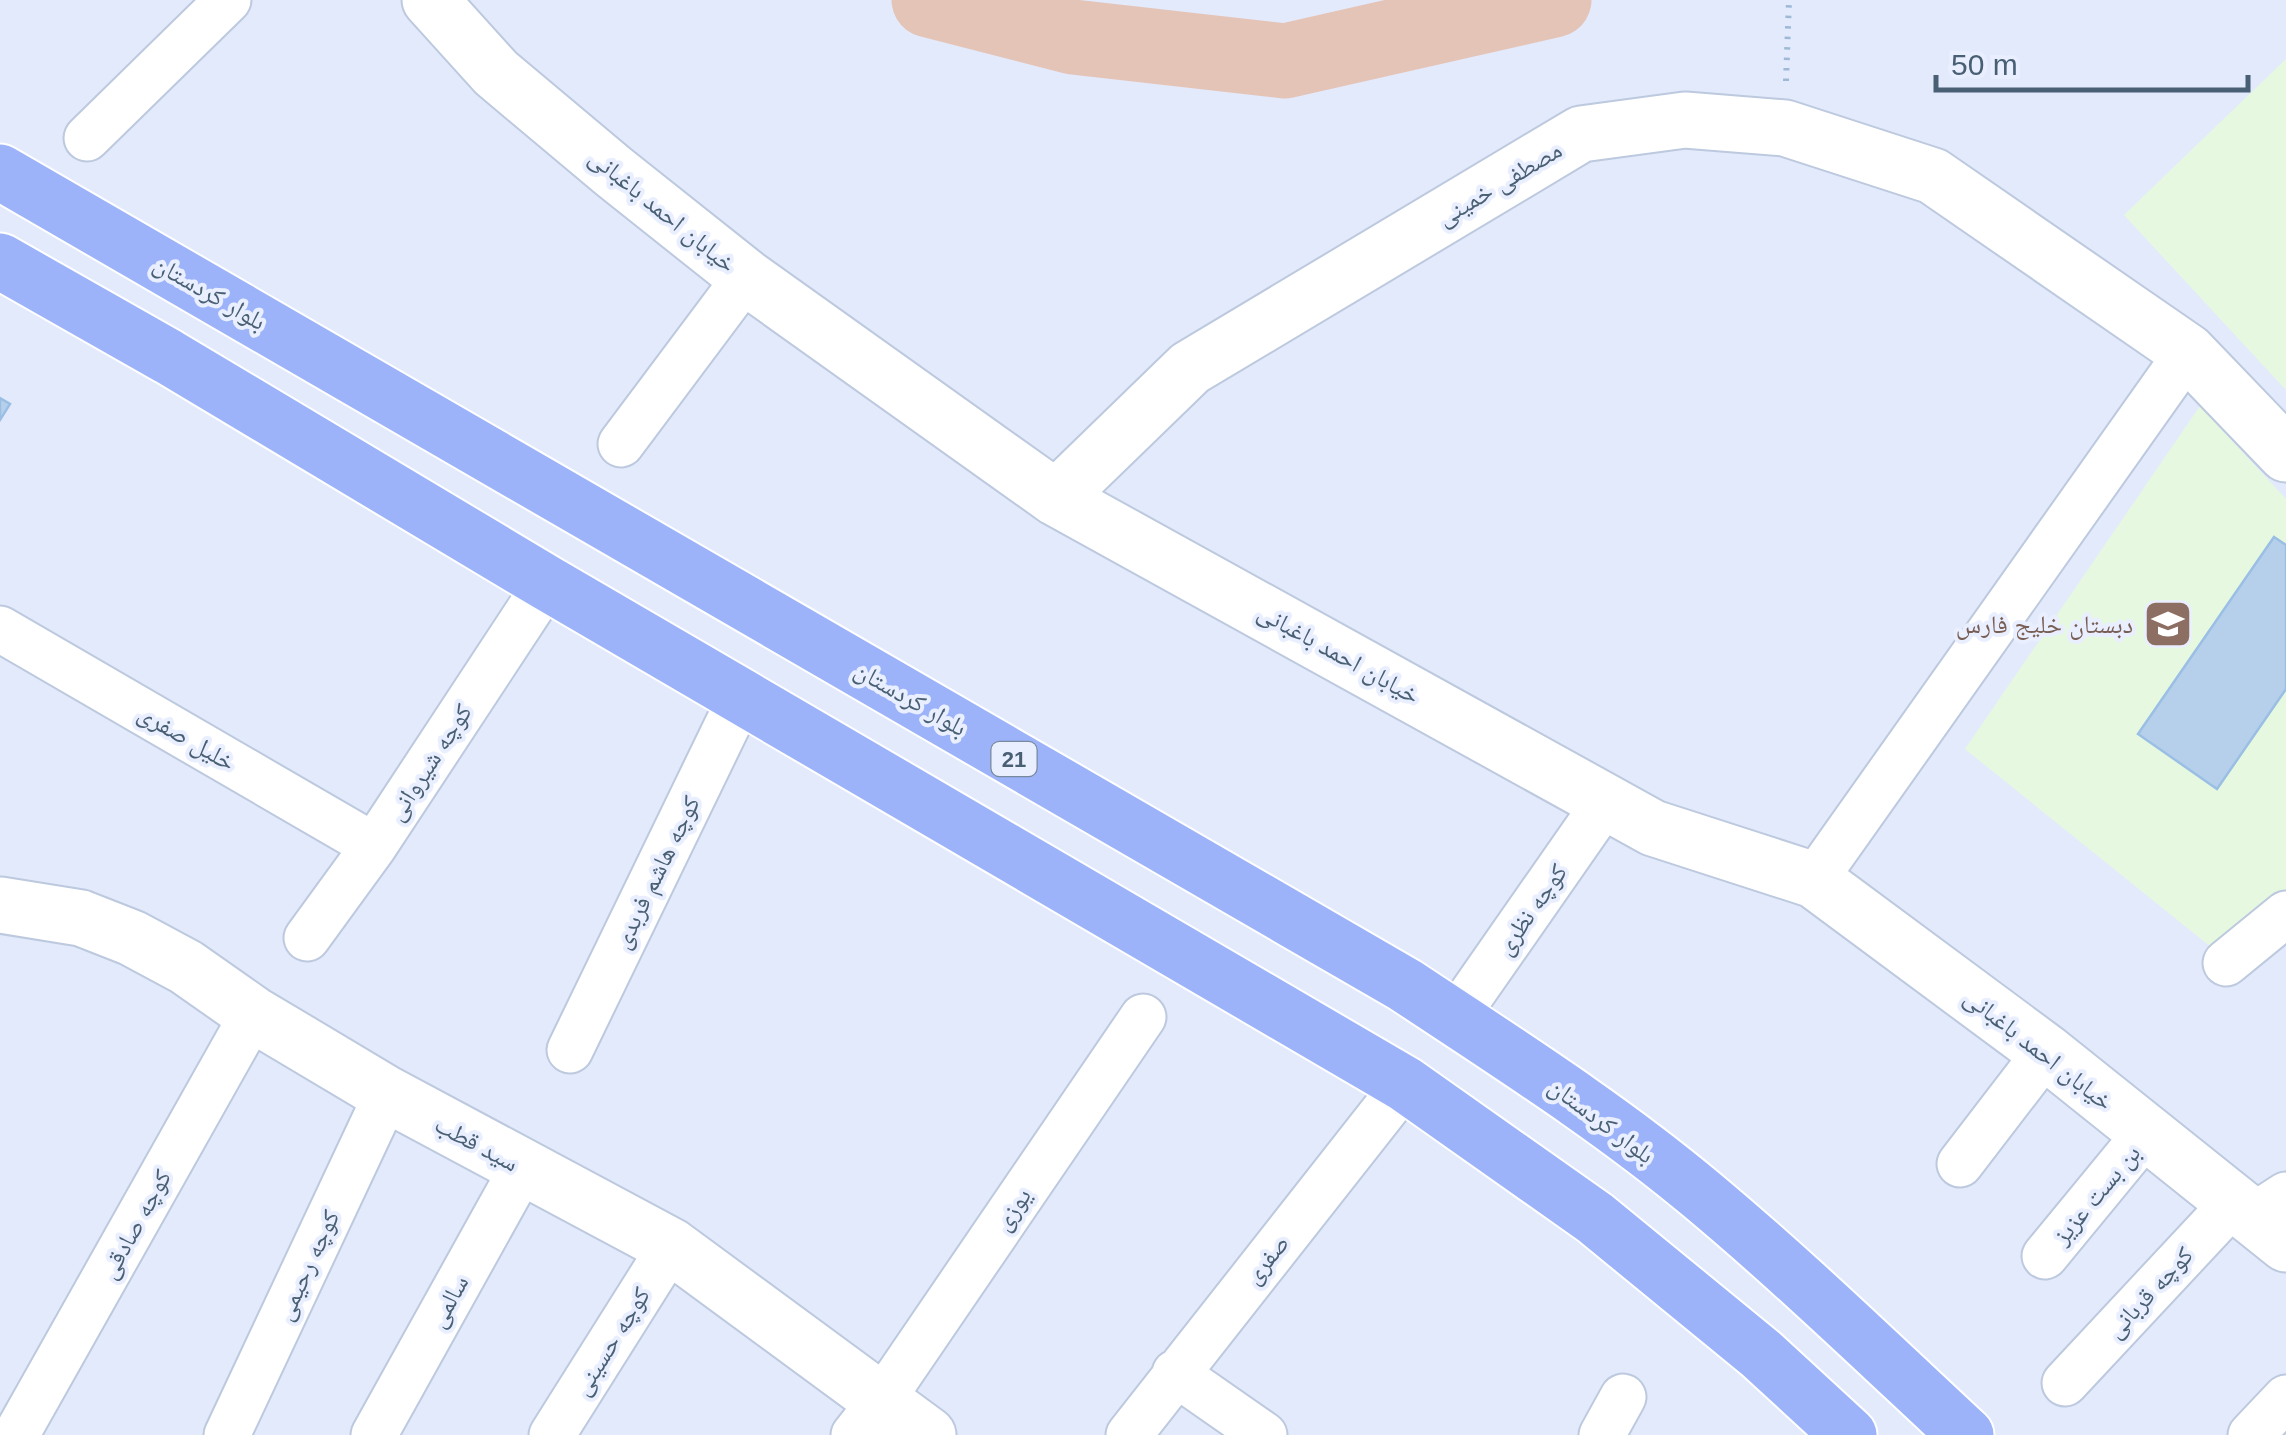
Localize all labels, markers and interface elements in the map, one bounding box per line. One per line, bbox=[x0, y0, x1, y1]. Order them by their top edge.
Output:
scale bar bbox=[1936, 30, 2248, 92]
text: 50 m bbox=[1951, 48, 2018, 81]
street label: مصطفی خمینی bbox=[1432, 135, 1567, 233]
street label: خیابان احمد باغبانی bbox=[583, 142, 742, 279]
street label: بلوار کردستان bbox=[148, 249, 271, 337]
street label: خیابان احمد باغبانی bbox=[1252, 597, 1425, 711]
school or university icon: دبستان خلیج فارس bbox=[2142, 598, 2194, 650]
place label: دبستان خلیج فارس bbox=[1956, 610, 2133, 640]
street label: بلوار کردستان bbox=[849, 655, 972, 743]
street label: خلیل صفری bbox=[132, 698, 241, 778]
street label: کوچه شیروانی bbox=[381, 698, 479, 827]
road number: 21 bbox=[992, 742, 1036, 776]
street label: کوچه هاشم فربدی bbox=[607, 791, 708, 954]
street label: کوچه نظری bbox=[1490, 858, 1574, 961]
street label: خیابان احمد باغبانی bbox=[1958, 982, 2119, 1117]
street label: بلوار کردستان bbox=[1543, 1071, 1660, 1170]
street label: سید قطب bbox=[430, 1109, 524, 1177]
street label: بن بست عزیز bbox=[2046, 1139, 2147, 1251]
street label: کوچه صادقی bbox=[94, 1165, 178, 1284]
street label: یوزی bbox=[988, 1182, 1038, 1237]
street label: کوچه رحیمی bbox=[269, 1205, 346, 1325]
street label: صفری bbox=[1238, 1229, 1296, 1290]
street label: کوچه قربانی bbox=[2100, 1241, 2200, 1345]
street label: سالمی bbox=[422, 1270, 475, 1333]
street label: کوچه حسینی bbox=[567, 1282, 657, 1401]

